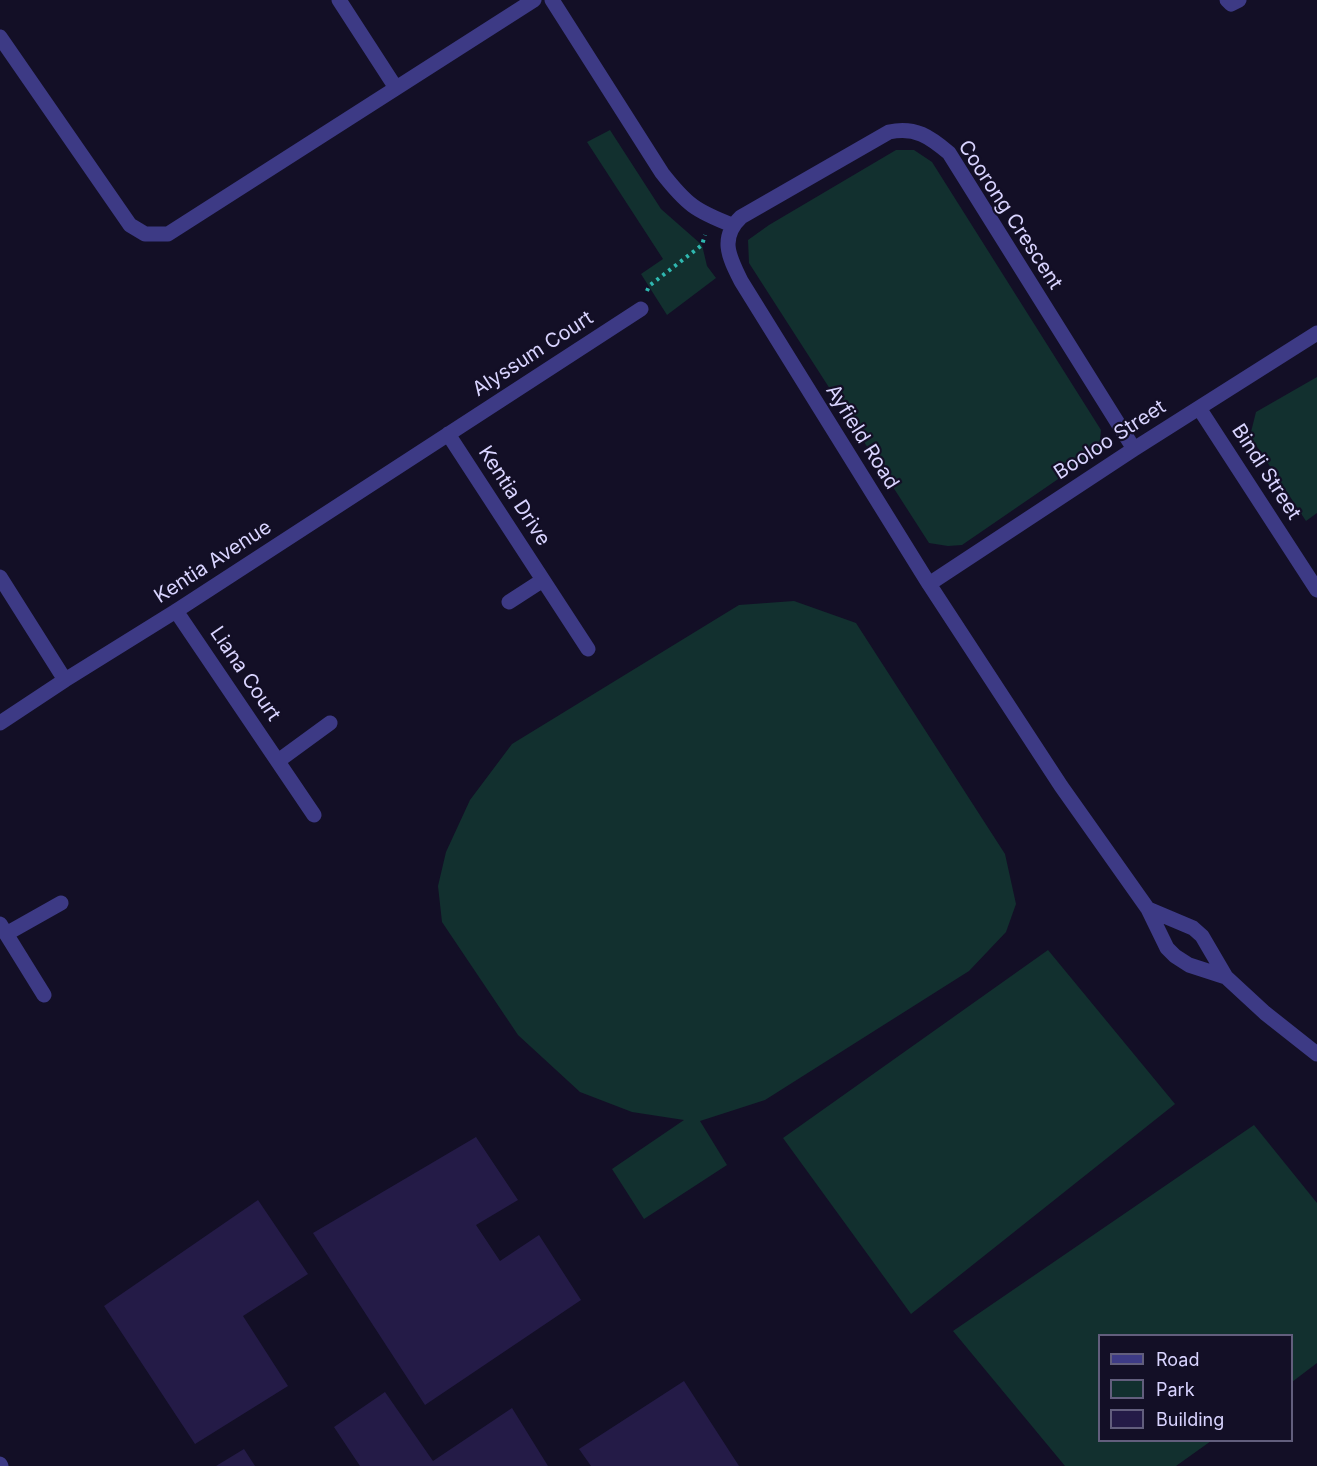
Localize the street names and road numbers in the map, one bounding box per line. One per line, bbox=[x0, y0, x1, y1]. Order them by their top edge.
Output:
street label: Coorong Crescent bbox=[953, 136, 1067, 294]
street label: Alyssum Court bbox=[468, 306, 598, 402]
street label: Ayfield Road bbox=[820, 380, 904, 494]
street label: Booloo Street bbox=[1050, 395, 1170, 485]
street label: Bindi Street bbox=[1226, 420, 1306, 524]
street label: Kentia Drive bbox=[473, 442, 555, 550]
street label: Kentia Avenue bbox=[150, 515, 276, 609]
street label: Liana Court bbox=[205, 622, 285, 726]

